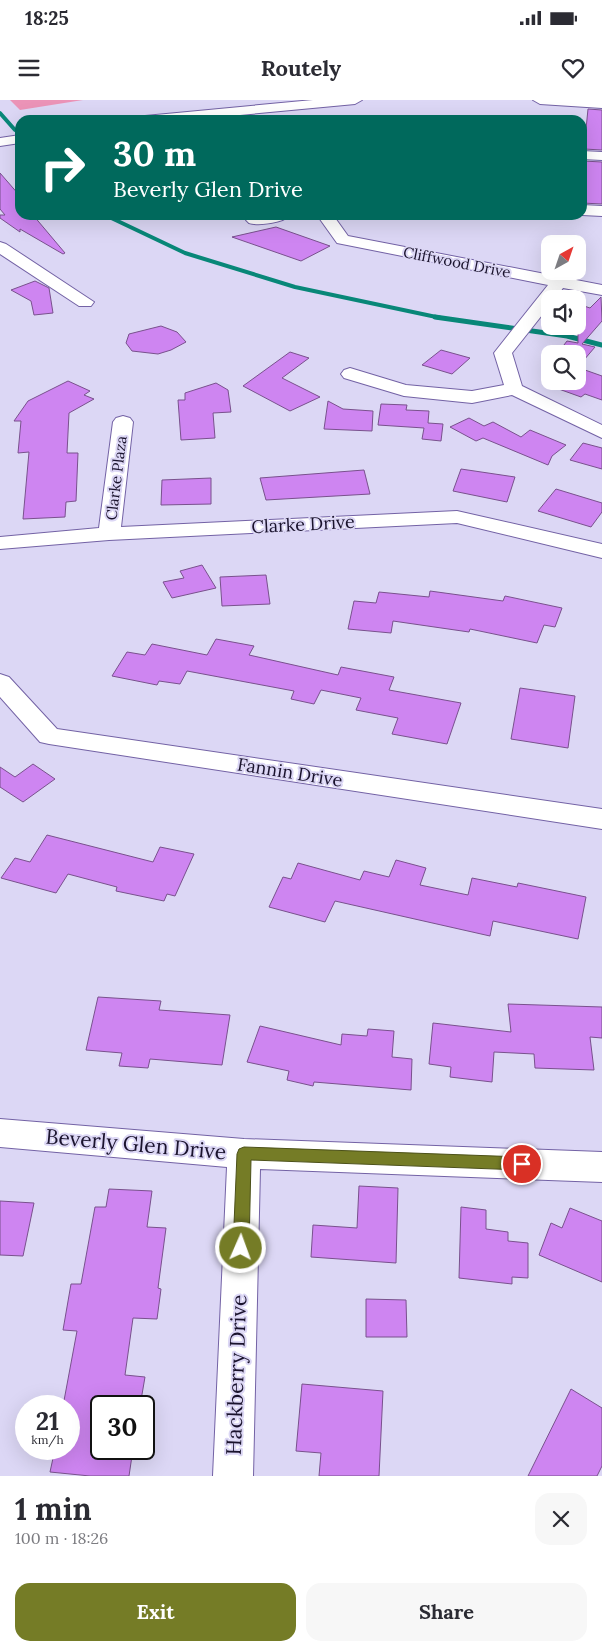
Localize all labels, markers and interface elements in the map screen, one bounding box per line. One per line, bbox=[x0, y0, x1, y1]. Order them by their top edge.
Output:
text: 18:25 bbox=[25, 6, 69, 30]
icon: menu bbox=[15, 54, 43, 82]
text: Routely bbox=[261, 54, 341, 82]
icon: heart bbox=[559, 54, 587, 82]
text: 30 m bbox=[113, 131, 196, 176]
icon: right bbox=[30, 135, 95, 200]
text: Beverly Glen Drive bbox=[113, 175, 303, 203]
north arrow bbox=[541, 235, 586, 280]
map controls bbox=[541, 235, 586, 390]
street label: Cliffwood Drive bbox=[402, 242, 512, 282]
button: sound bbox=[541, 290, 586, 335]
button: search bbox=[541, 345, 586, 390]
street label: Clarke Plaza bbox=[101, 434, 131, 521]
street label: Clarke Drive bbox=[251, 510, 356, 538]
street label: Fannin Drive bbox=[236, 752, 344, 792]
street label: Beverly Glen Drive bbox=[45, 1123, 227, 1165]
pin bbox=[501, 1143, 543, 1185]
icon: arrive bbox=[508, 1150, 536, 1178]
position arrow bbox=[214, 1221, 266, 1273]
street label: Hackberry Drive bbox=[220, 1294, 252, 1456]
speed limit sign: 30 bbox=[90, 1395, 155, 1460]
text: 21 bbox=[36, 1405, 59, 1437]
text: km/h bbox=[31, 1432, 64, 1447]
text: 1 min bbox=[15, 1490, 92, 1528]
button: close bbox=[535, 1493, 587, 1545]
text: 100 m · 18:26 bbox=[15, 1528, 108, 1548]
button: Exit bbox=[15, 1583, 296, 1641]
button: Share bbox=[306, 1583, 587, 1641]

